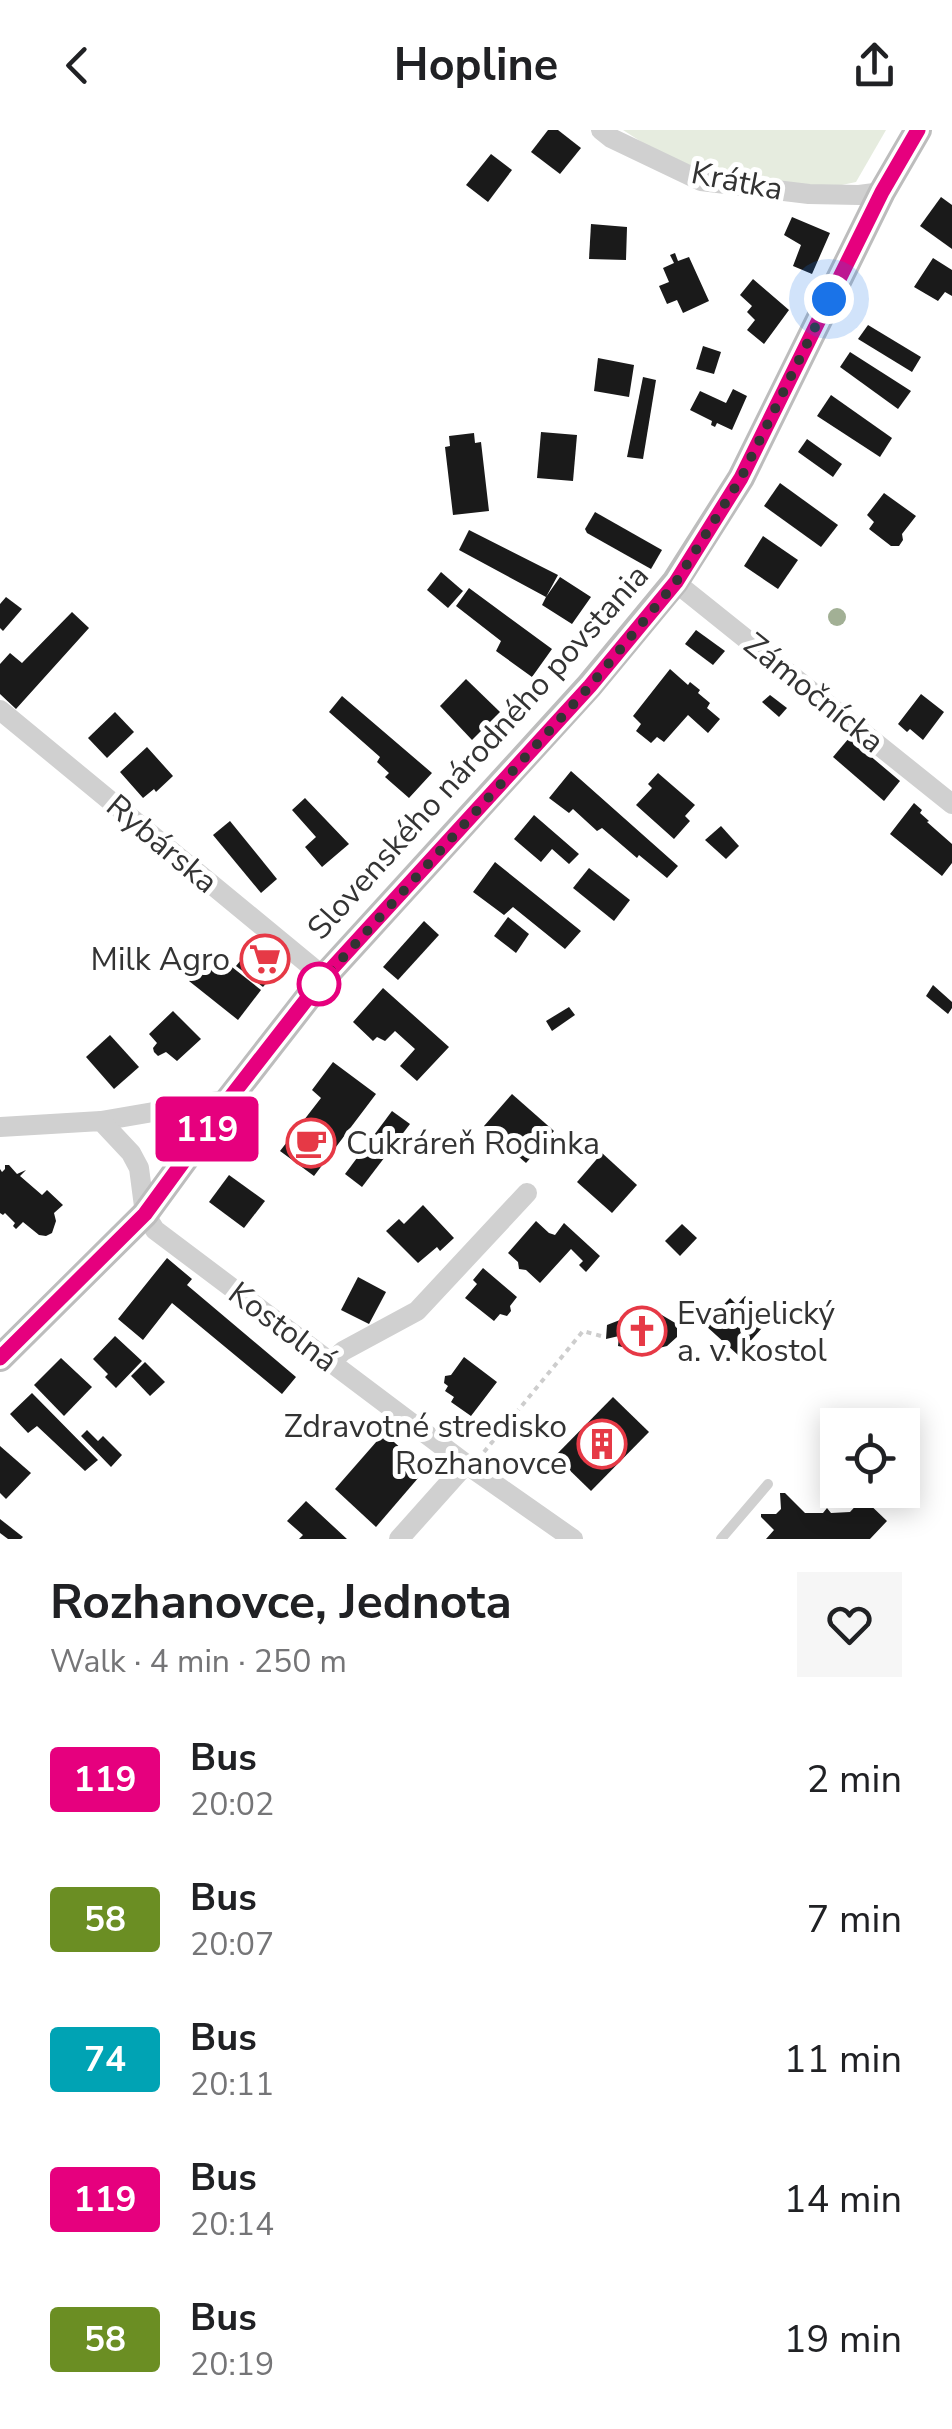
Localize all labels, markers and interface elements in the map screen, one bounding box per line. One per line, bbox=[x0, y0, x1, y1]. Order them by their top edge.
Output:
text: Hopline bbox=[394, 35, 558, 96]
icon: back bbox=[50, 38, 105, 93]
icon: share bbox=[847, 38, 902, 93]
street label: Krátka bbox=[688, 151, 786, 211]
your location bbox=[804, 274, 854, 324]
street label: Slovenského národného povstania bbox=[298, 555, 658, 949]
street label: Zámočnícka bbox=[735, 623, 893, 763]
street label: Rybárska bbox=[97, 785, 227, 903]
supermarket icon: Milk Agro bbox=[239, 933, 291, 985]
place label: Milk Agro bbox=[91, 938, 230, 981]
unlabelled marker bbox=[298, 963, 340, 1005]
line badge: 119 bbox=[150, 1096, 264, 1162]
text: 119 bbox=[175, 1106, 239, 1153]
cafe icon: Cukráreň Rodinka bbox=[285, 1117, 337, 1169]
place label: Cukráreň Rodinka bbox=[346, 1122, 600, 1165]
street label: Kostolná bbox=[220, 1272, 346, 1382]
place label: Evanjelický a. v. kostol bbox=[677, 1292, 835, 1372]
church icon: Evanjelický a. v. kostol bbox=[616, 1305, 668, 1357]
place label: Zdravotné stredisko Rozhanovce bbox=[284, 1405, 567, 1485]
map controls bbox=[820, 1408, 920, 1508]
button: locate bbox=[820, 1408, 920, 1508]
building icon: Zdravotné stredisko Rozhanovce bbox=[576, 1418, 628, 1470]
text: Rozhanovce, Jednota bbox=[50, 1569, 512, 1635]
button: heart bbox=[797, 1572, 902, 1677]
text: Walk · 4 min · 250 m bbox=[50, 1640, 347, 1683]
text: Bus bbox=[190, 1732, 257, 1783]
text: 2 min bbox=[807, 1754, 902, 1805]
text: 119 bbox=[73, 1756, 137, 1803]
text: 20:02 bbox=[190, 1783, 274, 1826]
text: Bus bbox=[190, 1872, 257, 1923]
text: 7 min bbox=[807, 1894, 902, 1945]
text: 58 bbox=[84, 1896, 126, 1943]
text: 20:07 bbox=[190, 1923, 274, 1966]
text: Bus bbox=[190, 2012, 257, 2063]
text: 11 min bbox=[784, 2034, 902, 2085]
text: 74 bbox=[84, 2036, 126, 2083]
text: 20:11 bbox=[190, 2063, 274, 2106]
text: Bus bbox=[190, 2152, 257, 2203]
text: 14 min bbox=[784, 2174, 902, 2225]
text: 119 bbox=[73, 2176, 137, 2223]
text: 20:14 bbox=[190, 2203, 274, 2246]
text: Bus bbox=[190, 2292, 257, 2343]
text: 19 min bbox=[784, 2314, 902, 2365]
text: 58 bbox=[84, 2316, 126, 2363]
text: 20:19 bbox=[190, 2343, 274, 2386]

